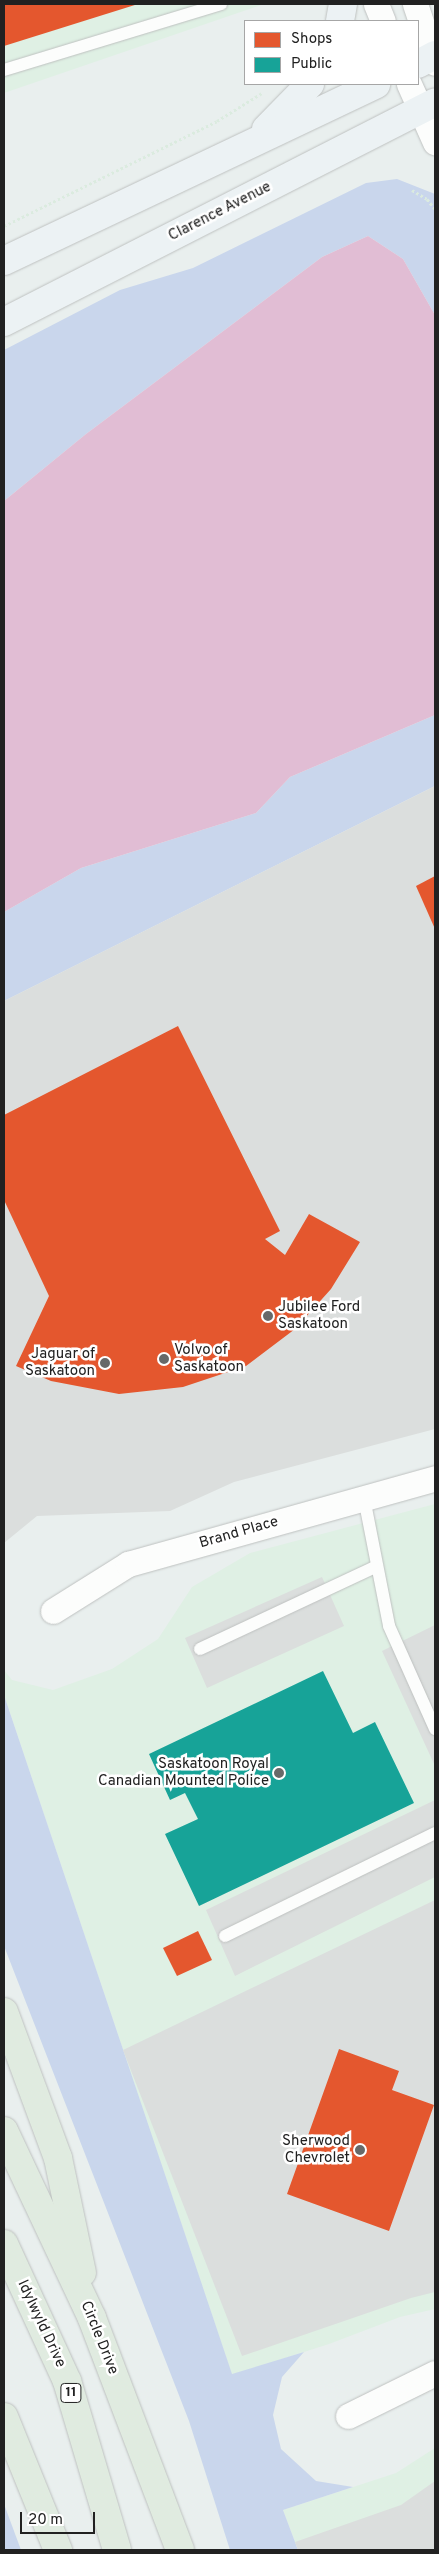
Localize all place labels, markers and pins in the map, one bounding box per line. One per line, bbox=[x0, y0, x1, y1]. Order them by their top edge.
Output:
place label: Jubilee Ford Saskatoon bbox=[278, 1298, 360, 1333]
marker: Jubilee Ford Saskatoon bbox=[262, 1310, 274, 1322]
place label: Volvo of Saskatoon bbox=[174, 1341, 244, 1376]
place label: Jaguar of Saskatoon bbox=[25, 1345, 95, 1380]
marker: Volvo of Saskatoon bbox=[158, 1353, 170, 1365]
marker: Jaguar of Saskatoon bbox=[99, 1357, 111, 1369]
place label: Saskatoon Royal Canadian Mounted Police bbox=[98, 1755, 269, 1790]
marker: Saskatoon Royal Canadian Mounted Police bbox=[273, 1767, 285, 1779]
place label: Sherwood Chevrolet bbox=[282, 2132, 350, 2167]
marker: Sherwood Chevrolet bbox=[354, 2144, 366, 2156]

